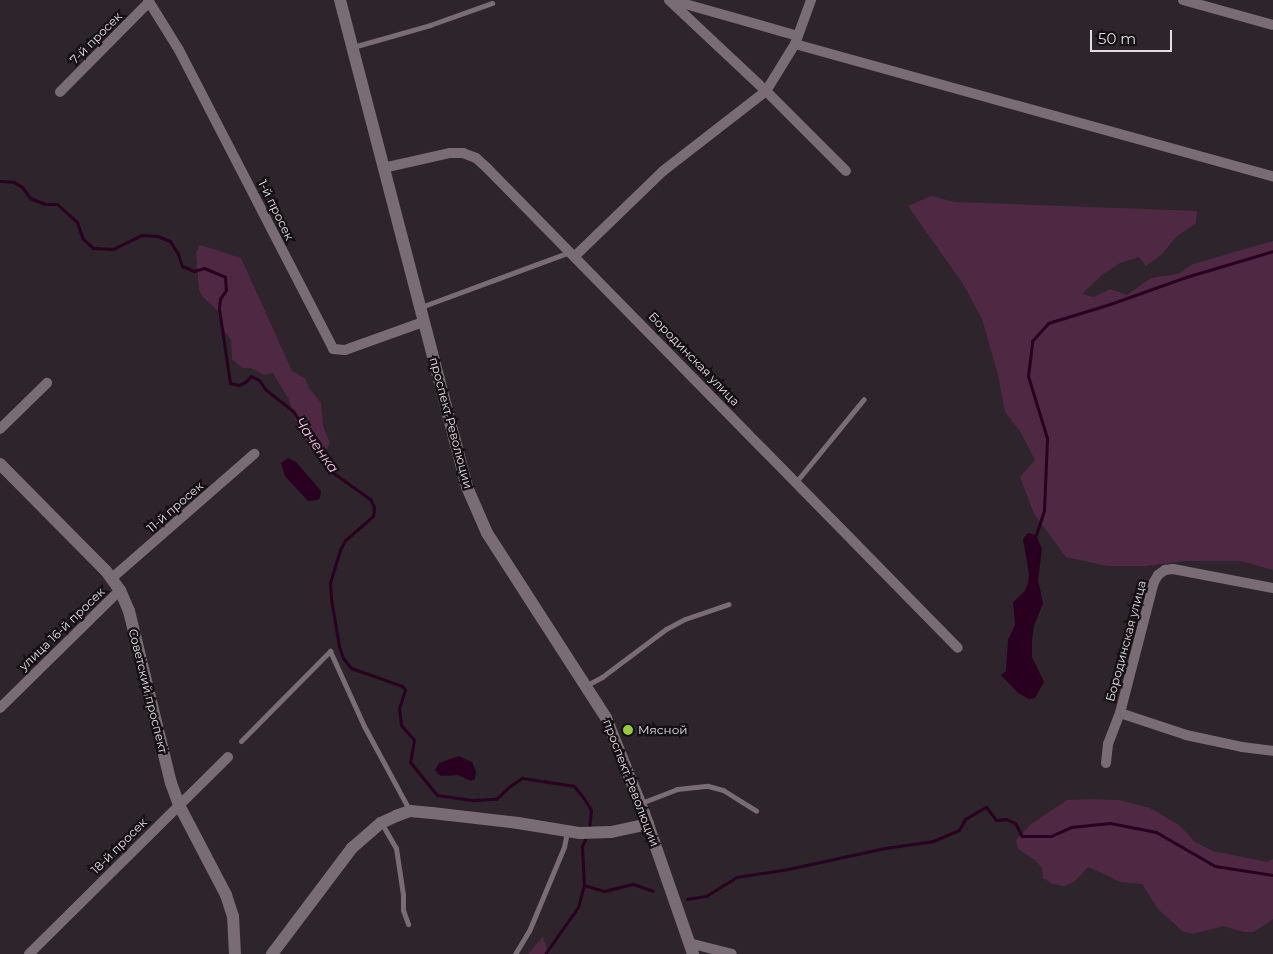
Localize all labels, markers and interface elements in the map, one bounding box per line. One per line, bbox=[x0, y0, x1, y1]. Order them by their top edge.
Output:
street label: 7-й просек bbox=[67, 9, 125, 67]
scale bar bbox=[1093, 20, 1176, 52]
text: 50 m bbox=[1098, 29, 1136, 48]
street label: 1-й просек bbox=[255, 177, 297, 243]
street label: Бородинская улица bbox=[645, 309, 743, 409]
street label: проспект Революции bbox=[427, 356, 475, 490]
water label: Чаченка bbox=[292, 414, 342, 476]
street label: 11-й просек bbox=[144, 479, 206, 535]
street label: Бородинская улица bbox=[1103, 579, 1149, 703]
street label: улица 16-й просек bbox=[16, 584, 108, 674]
street label: Советский проспект bbox=[126, 627, 170, 755]
street label: проспект Революции bbox=[600, 717, 662, 849]
place label: Мясной bbox=[638, 723, 688, 737]
marker: Мясной bbox=[622, 724, 634, 736]
street label: 18-й просек bbox=[88, 815, 150, 877]

